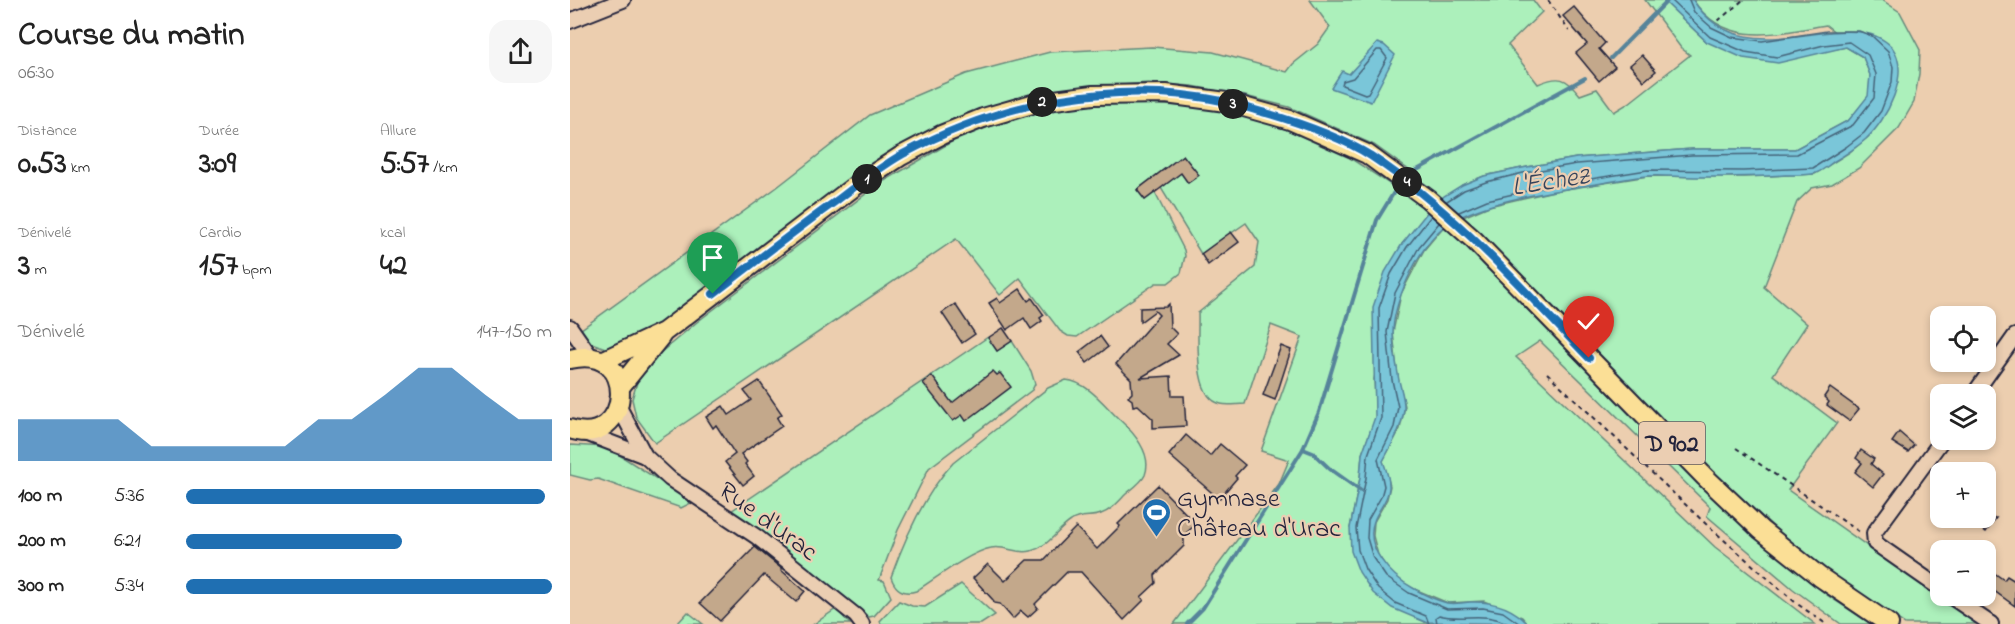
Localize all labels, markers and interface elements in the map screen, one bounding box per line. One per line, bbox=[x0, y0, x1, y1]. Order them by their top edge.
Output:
text: Course du matin bbox=[18, 12, 244, 60]
button: share bbox=[489, 20, 552, 83]
text: 06:30 bbox=[18, 59, 54, 88]
pin: 2 bbox=[1027, 87, 1057, 117]
pin: 3 bbox=[1218, 89, 1248, 119]
text: 2 bbox=[1038, 90, 1046, 114]
text: 3 bbox=[1230, 92, 1236, 116]
text: Distance bbox=[18, 119, 77, 143]
text: Durée bbox=[199, 119, 239, 143]
text: Allure bbox=[380, 119, 416, 143]
text: 0.53 bbox=[18, 143, 67, 187]
text: 3:09 bbox=[199, 143, 236, 187]
text: 5:57 bbox=[380, 143, 429, 187]
text: km bbox=[67, 156, 90, 180]
text: /km bbox=[429, 156, 458, 180]
water label: L'Échez bbox=[1509, 157, 1593, 208]
pin: 1 bbox=[852, 164, 882, 194]
text: 1 bbox=[864, 167, 870, 191]
pin: 4 bbox=[1392, 167, 1422, 197]
text: 4 bbox=[1404, 170, 1410, 194]
text: Dénivelé bbox=[18, 221, 71, 245]
text: Cardio bbox=[199, 221, 242, 245]
text: kcal bbox=[380, 221, 405, 245]
pin bbox=[687, 232, 738, 294]
icon: arrive bbox=[696, 241, 729, 274]
text: 3 bbox=[18, 245, 30, 289]
text: 157 bbox=[199, 245, 238, 289]
text: 42 bbox=[380, 245, 407, 289]
text: m bbox=[30, 258, 47, 282]
text: bpm bbox=[238, 258, 272, 282]
pin bbox=[1563, 296, 1614, 358]
icon: check bbox=[1572, 305, 1605, 338]
map controls bbox=[1930, 306, 1996, 606]
button: locate bbox=[1930, 306, 1996, 372]
text: Dénivelé bbox=[18, 318, 85, 347]
text: 147–150 m bbox=[476, 318, 552, 347]
button: layers bbox=[1930, 384, 1996, 450]
road number: D 902 bbox=[1639, 422, 1705, 464]
button: + bbox=[1930, 462, 1996, 528]
street label: Rue d'Urac bbox=[710, 473, 825, 572]
place label: Gymnase Château d'Urac bbox=[1177, 481, 1341, 549]
text: 100 m bbox=[18, 482, 62, 511]
text: 5:36 bbox=[114, 482, 144, 511]
sports icon: Gymnase Château d'Urac bbox=[1140, 496, 1172, 538]
text: 200 m bbox=[18, 527, 66, 556]
text: 6:21 bbox=[114, 527, 141, 556]
button: − bbox=[1930, 540, 1996, 606]
text: 300 m bbox=[18, 572, 64, 601]
text: 5:34 bbox=[114, 572, 144, 601]

